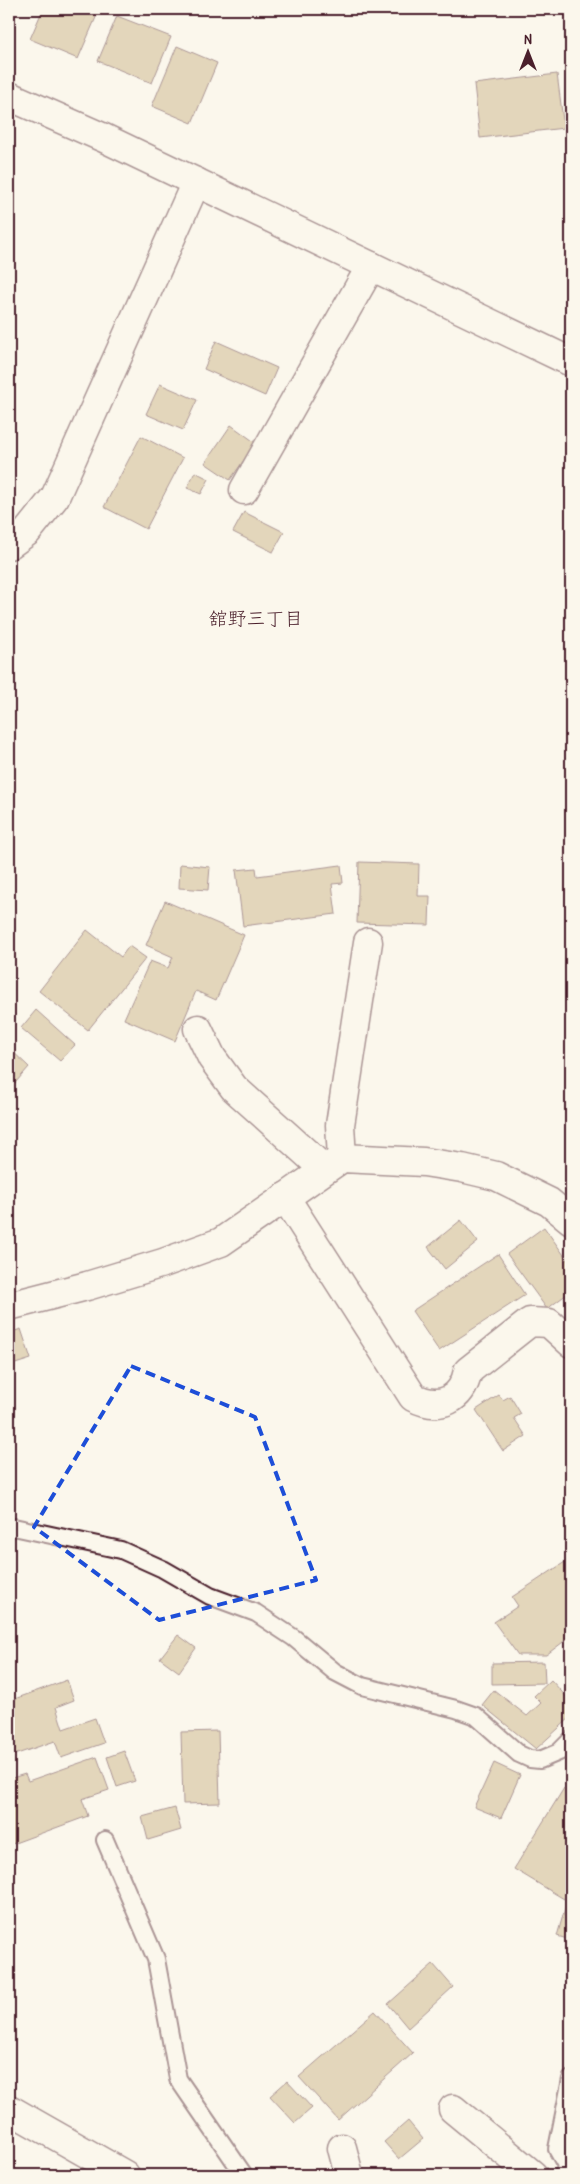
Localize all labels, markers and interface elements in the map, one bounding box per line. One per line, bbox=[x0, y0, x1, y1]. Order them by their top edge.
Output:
north arrow bbox=[502, 28, 552, 78]
text: N bbox=[524, 29, 532, 48]
district label: 舘野三丁目 bbox=[208, 605, 304, 631]

